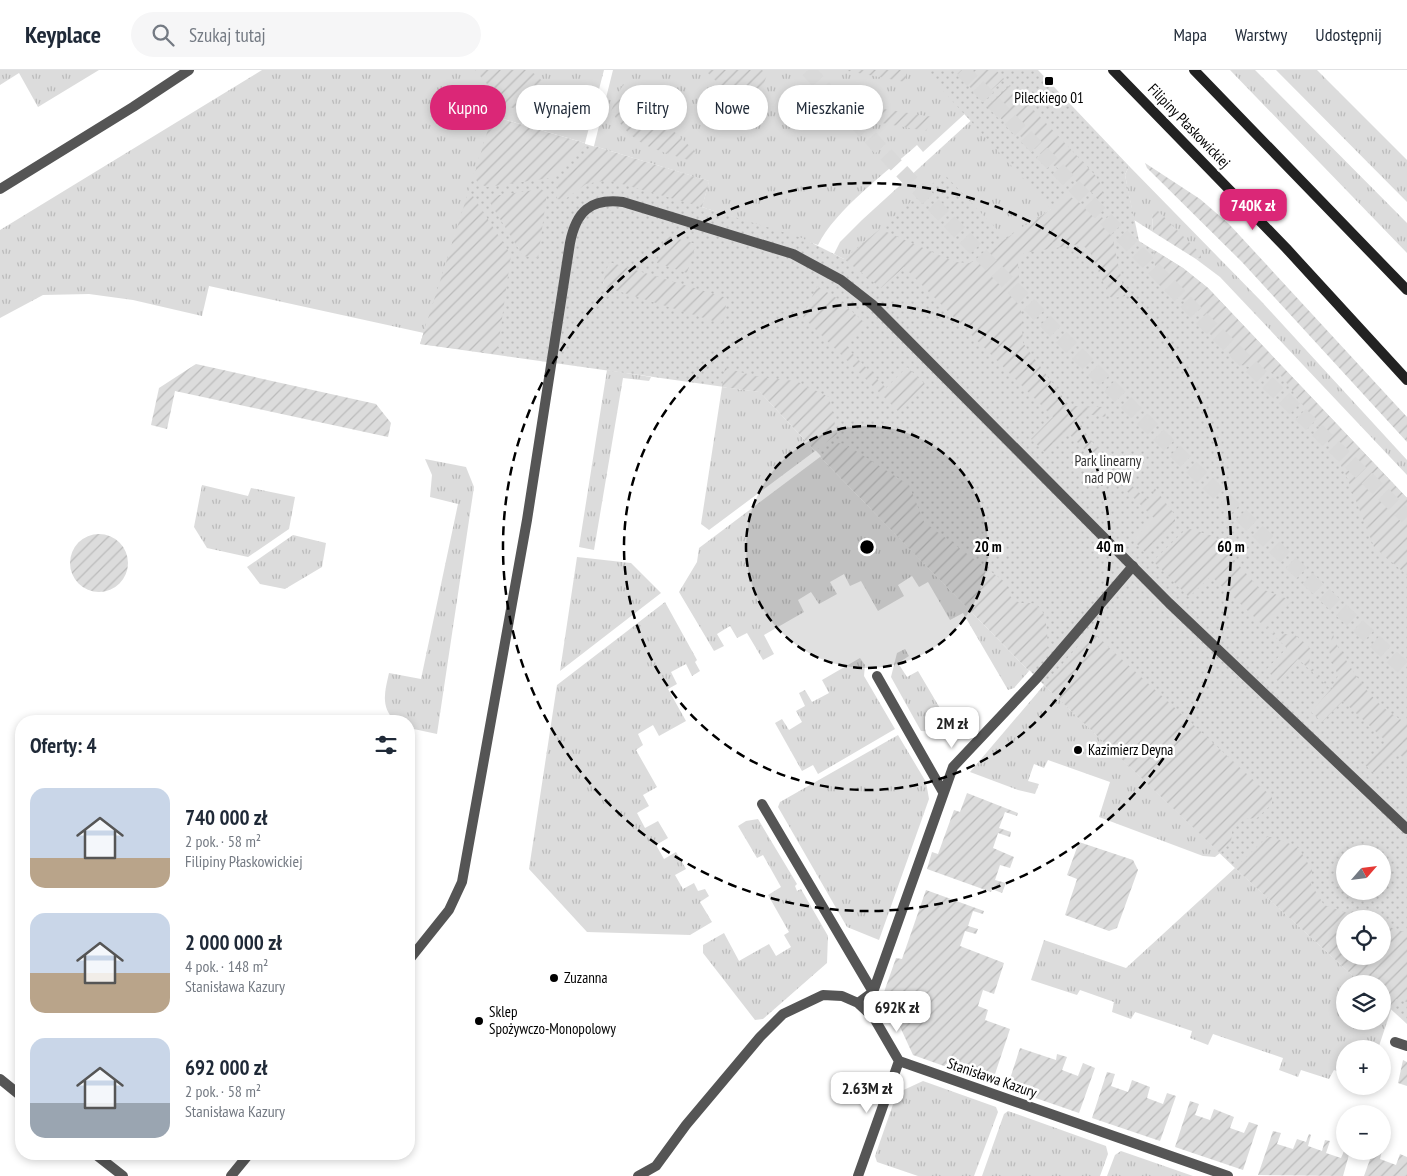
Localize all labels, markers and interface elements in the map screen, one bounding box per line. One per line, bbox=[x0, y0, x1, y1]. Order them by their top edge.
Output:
search box bbox=[131, 12, 481, 57]
text: Keyplace bbox=[25, 19, 101, 50]
icon: search bbox=[149, 21, 177, 49]
text: Szukaj tutaj bbox=[189, 23, 266, 47]
text: Mapa bbox=[1173, 23, 1207, 46]
text: Warstwy bbox=[1235, 23, 1287, 46]
text: Udostępnij bbox=[1315, 23, 1382, 46]
marker: Pileckiego 01 bbox=[1043, 75, 1055, 87]
street label: Filipiny Płaskowickiej bbox=[1144, 79, 1234, 172]
chip: Kupno bbox=[430, 85, 506, 130]
chip: Wynajem bbox=[516, 85, 609, 130]
chip: Filtry bbox=[619, 85, 687, 130]
chip: Nowe bbox=[697, 85, 768, 130]
chip: Mieszkanie bbox=[778, 85, 883, 130]
place label: Pileckiego 01 bbox=[1014, 88, 1084, 107]
pin: 740K zł bbox=[1207, 189, 1299, 231]
text: 740K zł bbox=[1231, 195, 1275, 215]
park label: Park linearny nad POW bbox=[1075, 451, 1142, 487]
text: 20 m bbox=[974, 537, 1002, 556]
text: 40 m bbox=[1096, 537, 1124, 556]
text: 60 m bbox=[1217, 537, 1245, 556]
centre of rings bbox=[858, 538, 876, 556]
pin: 2M zł bbox=[917, 706, 987, 749]
text: 2M zł bbox=[936, 713, 968, 733]
icon: filters bbox=[372, 731, 400, 759]
text: Oferty: 4 bbox=[30, 732, 97, 759]
place label: Kazimierz Deyna bbox=[1088, 740, 1173, 759]
marker: Kazimierz Deyna bbox=[1072, 744, 1084, 756]
text: 740 000 zł bbox=[185, 804, 267, 831]
icon: home bbox=[70, 808, 130, 868]
text: 2 pok. · 58 m² bbox=[185, 831, 261, 851]
north arrow bbox=[1336, 845, 1391, 900]
map controls bbox=[1336, 845, 1391, 1160]
text: Filipiny Płaskowickiej bbox=[185, 851, 303, 871]
button: locate bbox=[1336, 910, 1391, 965]
text: 2 000 000 zł bbox=[185, 929, 282, 956]
icon: home bbox=[70, 933, 130, 993]
text: 4 pok. · 148 m² bbox=[185, 956, 268, 976]
place label: Zuzanna bbox=[564, 968, 607, 987]
marker: Zuzanna bbox=[548, 972, 560, 984]
button: layers bbox=[1336, 975, 1391, 1030]
text: Stanisława Kazury bbox=[185, 976, 285, 996]
pin: 692K zł bbox=[851, 990, 943, 1033]
text: 692K zł bbox=[875, 997, 919, 1017]
place label: Sklep Spożywczo-Monopolowy bbox=[489, 1002, 616, 1038]
marker: Sklep Spożywczo-Monopolowy bbox=[473, 1015, 485, 1027]
button: + bbox=[1336, 1040, 1391, 1095]
street label: Stanisława Kazury bbox=[945, 1053, 1040, 1102]
text: 692 000 zł bbox=[185, 1054, 267, 1081]
icon: home bbox=[70, 1058, 130, 1118]
pin: 2.63M zł bbox=[815, 1072, 919, 1114]
text: 2.63M zł bbox=[842, 1078, 892, 1098]
text: 2 pok. · 58 m² bbox=[185, 1081, 261, 1101]
text: Stanisława Kazury bbox=[185, 1101, 285, 1121]
button: − bbox=[1336, 1105, 1391, 1160]

